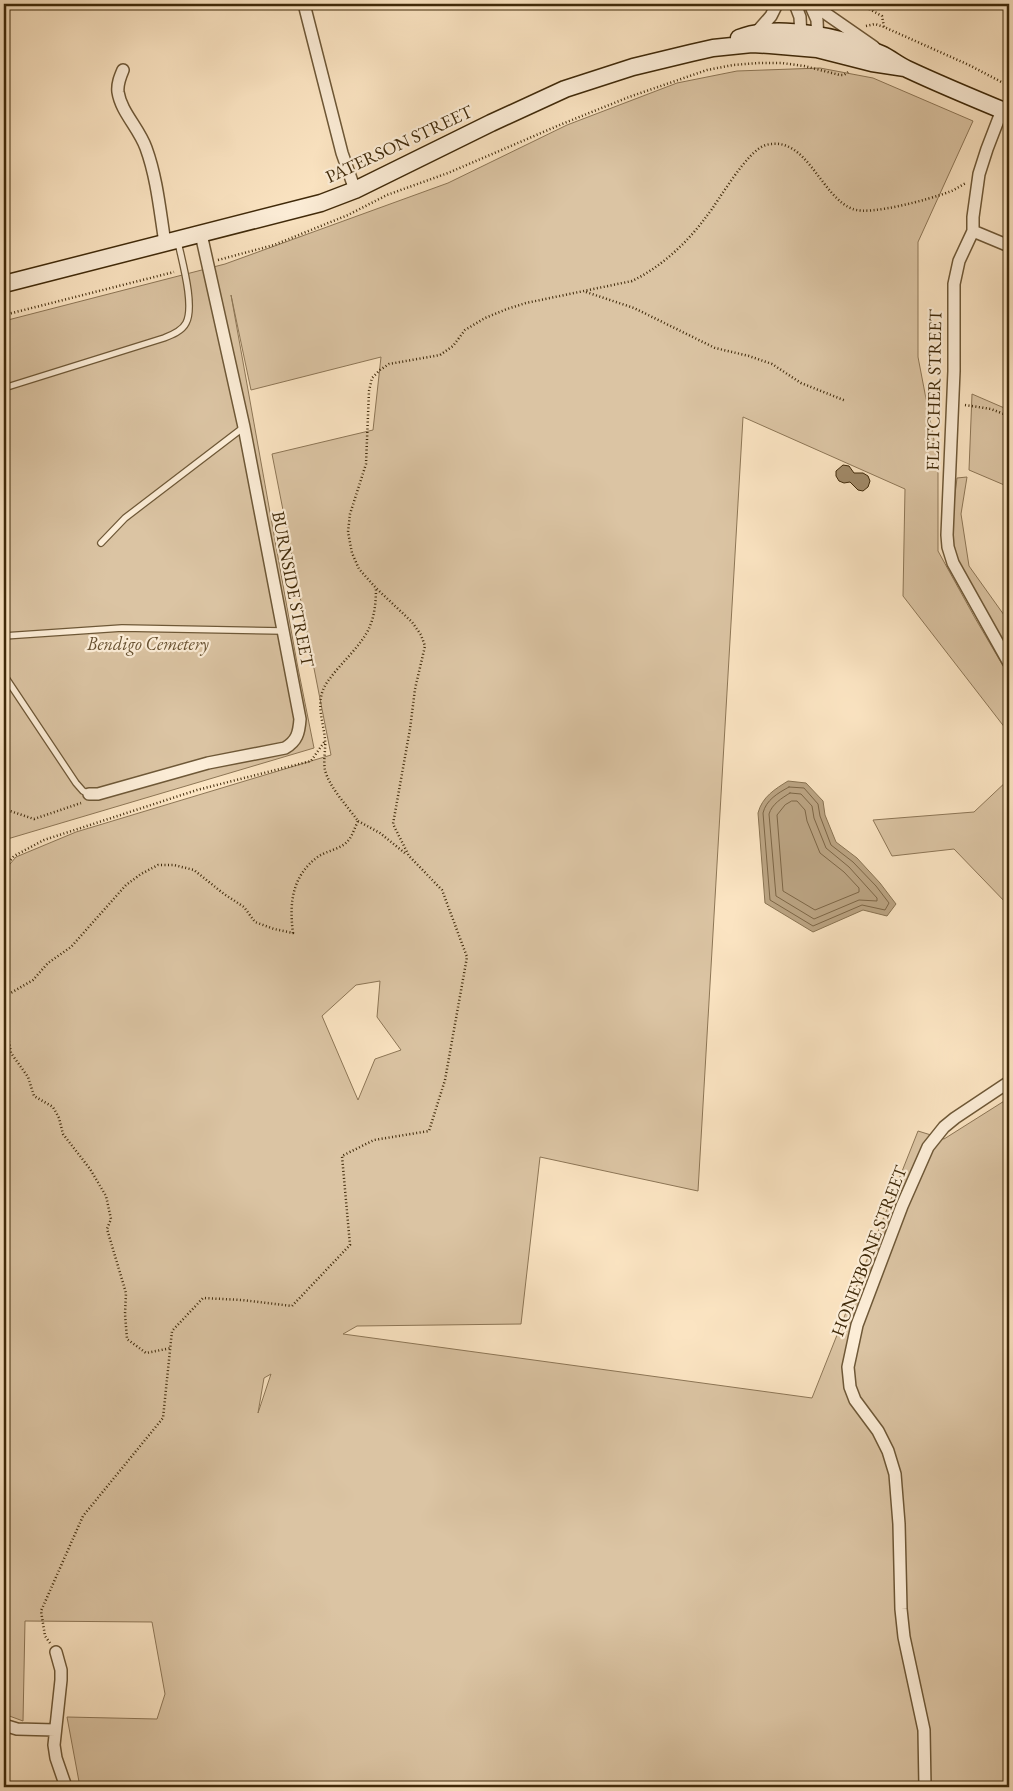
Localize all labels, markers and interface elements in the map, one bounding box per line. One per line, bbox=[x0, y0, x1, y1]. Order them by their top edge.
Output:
street label: PATERSON STREET bbox=[322, 99, 477, 188]
street label: FLETCHER STREET bbox=[921, 308, 946, 471]
street label: BURNSIDE STREET bbox=[267, 509, 320, 670]
park label: Bendigo Cemetery bbox=[86, 632, 210, 656]
street label: HONEYBONE STREET bbox=[825, 1161, 912, 1339]

